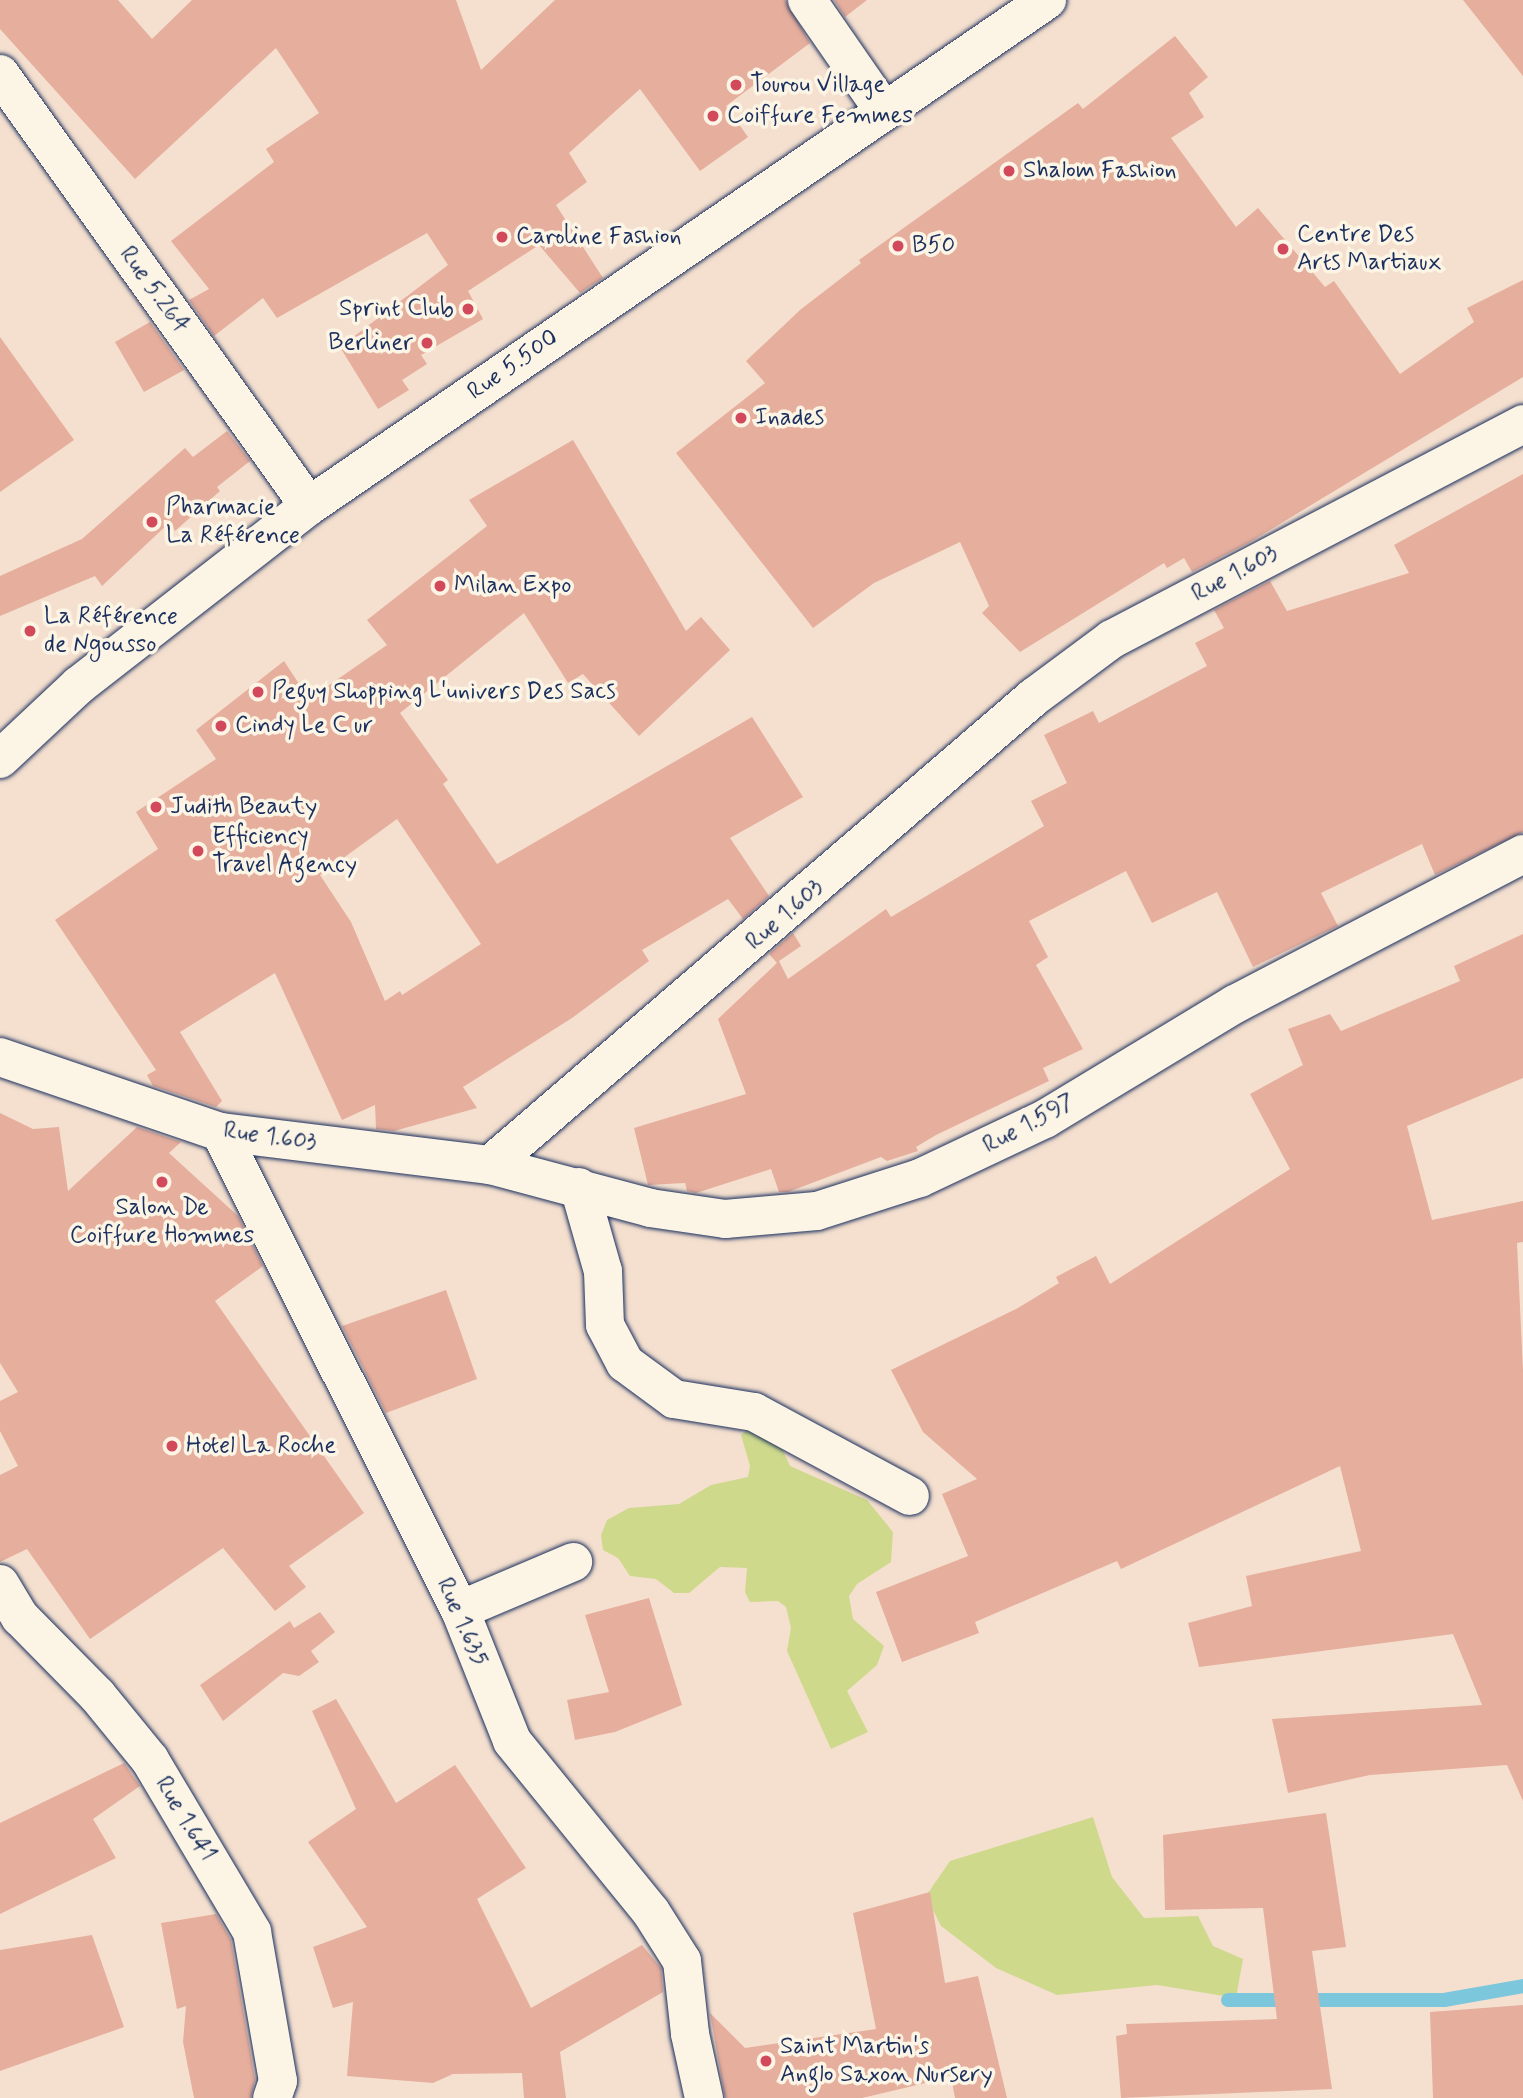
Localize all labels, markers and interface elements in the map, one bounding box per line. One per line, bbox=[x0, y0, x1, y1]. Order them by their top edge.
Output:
place label: Tourou Village bbox=[750, 71, 882, 99]
marker: Tourou Village bbox=[728, 77, 744, 93]
place label: Coiffure Femmes bbox=[727, 102, 915, 130]
marker: Coiffure Femmes bbox=[705, 108, 721, 124]
place label: Shalom Fashion bbox=[1023, 157, 1173, 185]
marker: Shalom Fashion bbox=[1001, 163, 1017, 179]
place label: Centre Des Arts Martiaux bbox=[1297, 221, 1441, 277]
place label: Caroline Fashion bbox=[516, 223, 680, 251]
marker: Caroline Fashion bbox=[494, 229, 510, 245]
place label: B50 bbox=[912, 232, 955, 260]
marker: B50 bbox=[890, 238, 906, 254]
street label: Rue 5.264 bbox=[113, 241, 195, 339]
marker: Centre Des Arts Martiaux bbox=[1275, 241, 1291, 257]
place label: Sprint Club bbox=[339, 295, 454, 323]
marker: Sprint Club bbox=[460, 301, 476, 317]
street label: Rue 5.500 bbox=[462, 323, 564, 407]
place label: Berliner bbox=[328, 329, 413, 357]
marker: Berliner bbox=[419, 335, 435, 351]
place label: Inades bbox=[755, 404, 824, 432]
marker: Inades bbox=[733, 410, 749, 426]
place label: Pharmacie La Référence bbox=[166, 494, 300, 550]
marker: Pharmacie La Référence bbox=[144, 514, 160, 530]
street label: Rue 1.603 bbox=[1187, 539, 1283, 609]
place label: Milan Expo bbox=[454, 572, 571, 600]
marker: Milan Expo bbox=[432, 578, 448, 594]
place label: La Référence de Ngousso bbox=[44, 603, 178, 659]
marker: La Référence de Ngousso bbox=[22, 623, 38, 639]
place label: Peguy Shopping L'univers Des Sacs bbox=[272, 678, 620, 706]
marker: Peguy Shopping L'univers Des Sacs bbox=[250, 684, 266, 700]
place label: Cindy Le C ur bbox=[235, 712, 379, 740]
marker: Cindy Le C ur bbox=[213, 718, 229, 734]
place label: Judith Beauty bbox=[170, 793, 317, 821]
marker: Judith Beauty bbox=[148, 799, 164, 815]
place label: Efficiency Travel Agency bbox=[212, 823, 350, 879]
marker: Efficiency Travel Agency bbox=[190, 843, 206, 859]
street label: Rue 1.603 bbox=[740, 873, 830, 957]
street label: Rue 1.597 bbox=[978, 1088, 1080, 1160]
street label: Rue 1.603 bbox=[222, 1116, 318, 1158]
marker: Salon De Coiffure Hommes bbox=[154, 1174, 170, 1190]
place label: Salon De Coiffure Hommes bbox=[67, 1194, 257, 1250]
place label: Hotel La Roche bbox=[186, 1432, 335, 1460]
marker: Hotel La Roche bbox=[164, 1438, 180, 1454]
street label: Rue 1.635 bbox=[430, 1573, 494, 1671]
street label: Rue 1.641 bbox=[148, 1771, 222, 1867]
place label: Saint Martin's Anglo Saxon Nursery bbox=[780, 2033, 993, 2089]
marker: Saint Martin's Anglo Saxon Nursery bbox=[758, 2053, 774, 2069]

